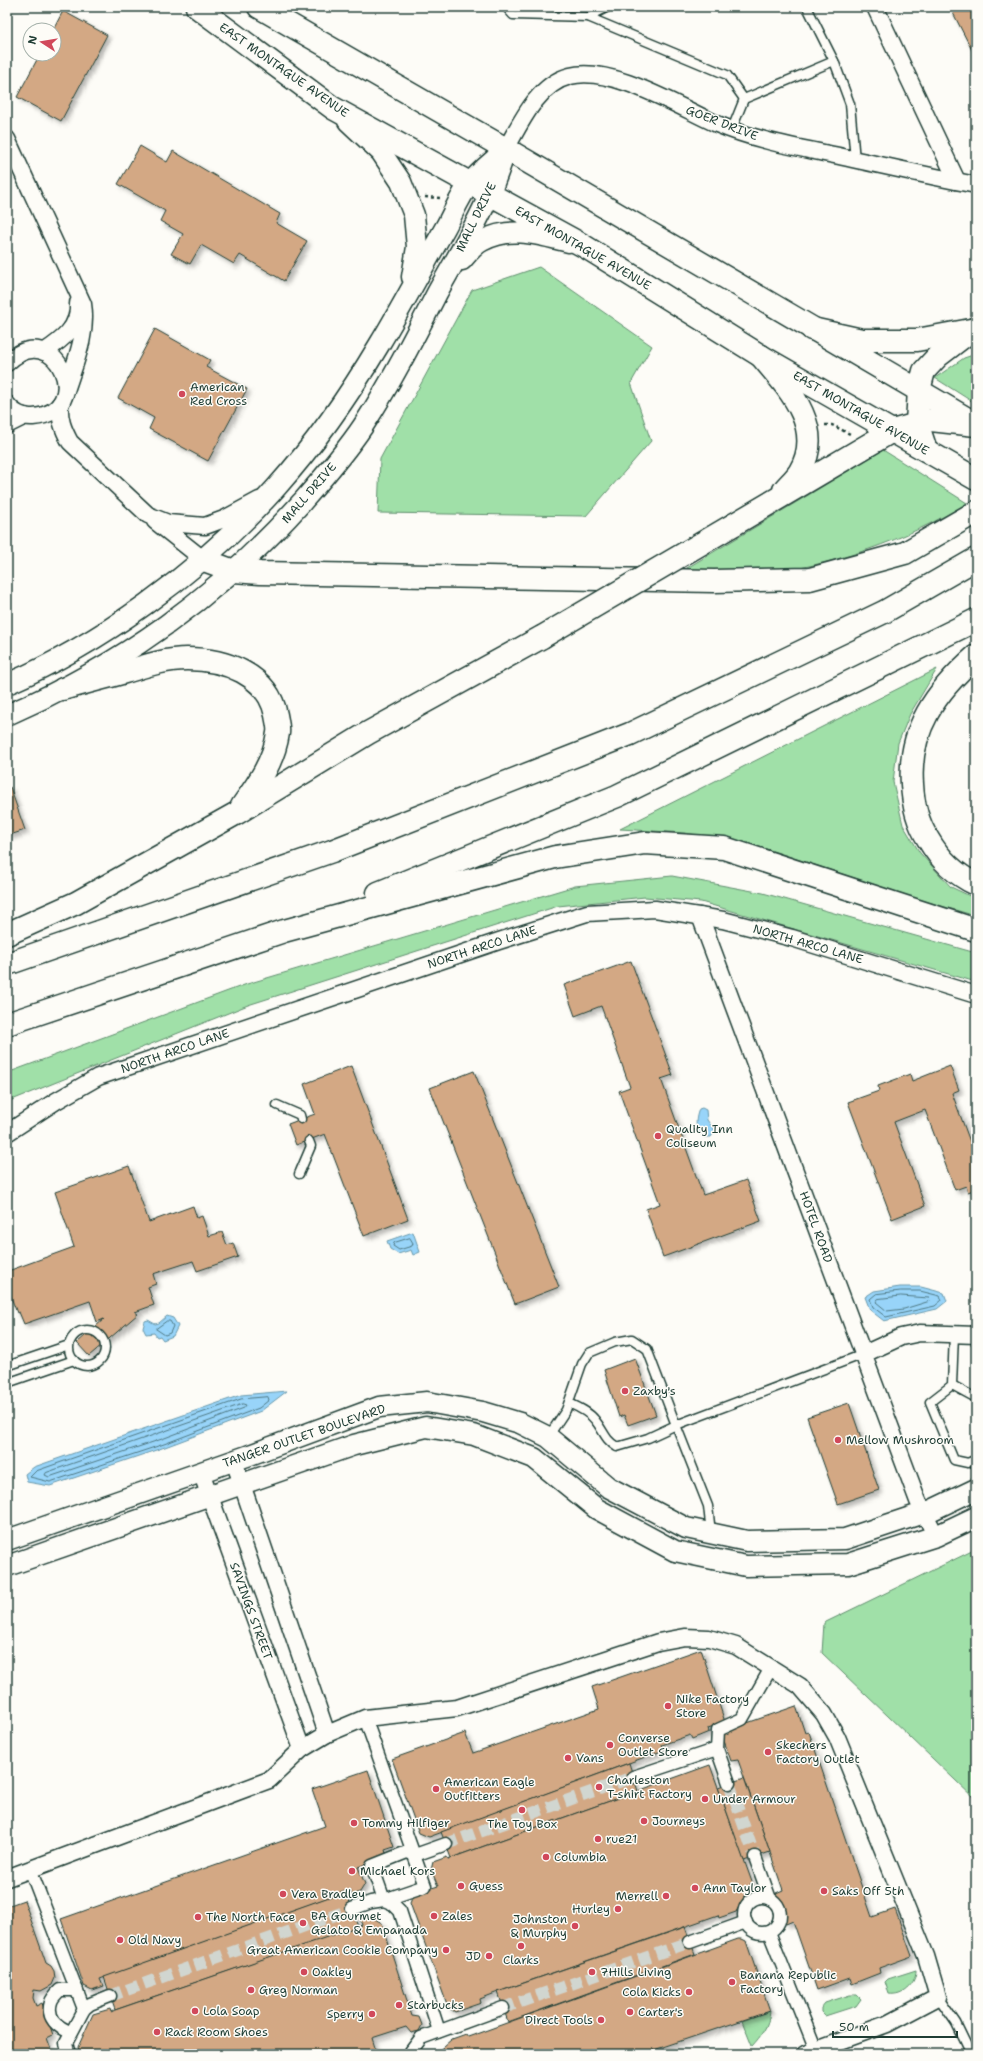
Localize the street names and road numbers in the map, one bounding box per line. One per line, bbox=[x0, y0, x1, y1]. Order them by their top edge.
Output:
street label: EAST MONTAGUE AVENUE bbox=[216, 19, 352, 121]
street label: GOER DRIVE bbox=[684, 102, 760, 144]
street label: MALL DRIVE bbox=[452, 179, 500, 255]
street label: EAST MONTAGUE AVENUE bbox=[512, 202, 654, 294]
street label: EAST MONTAGUE AVENUE bbox=[790, 367, 932, 459]
street label: MALL DRIVE bbox=[278, 459, 340, 527]
street label: NORTH ARCO LANE bbox=[751, 921, 865, 967]
street label: NORTH ARCO LANE bbox=[425, 922, 539, 972]
street label: NORTH ARCO LANE bbox=[119, 1025, 231, 1077]
street label: HOTEL ROAD bbox=[796, 1189, 836, 1265]
street label: TANGER OUTLET BOULEVARD bbox=[221, 1401, 388, 1471]
street label: SAVINGS STREET bbox=[226, 1560, 276, 1662]

